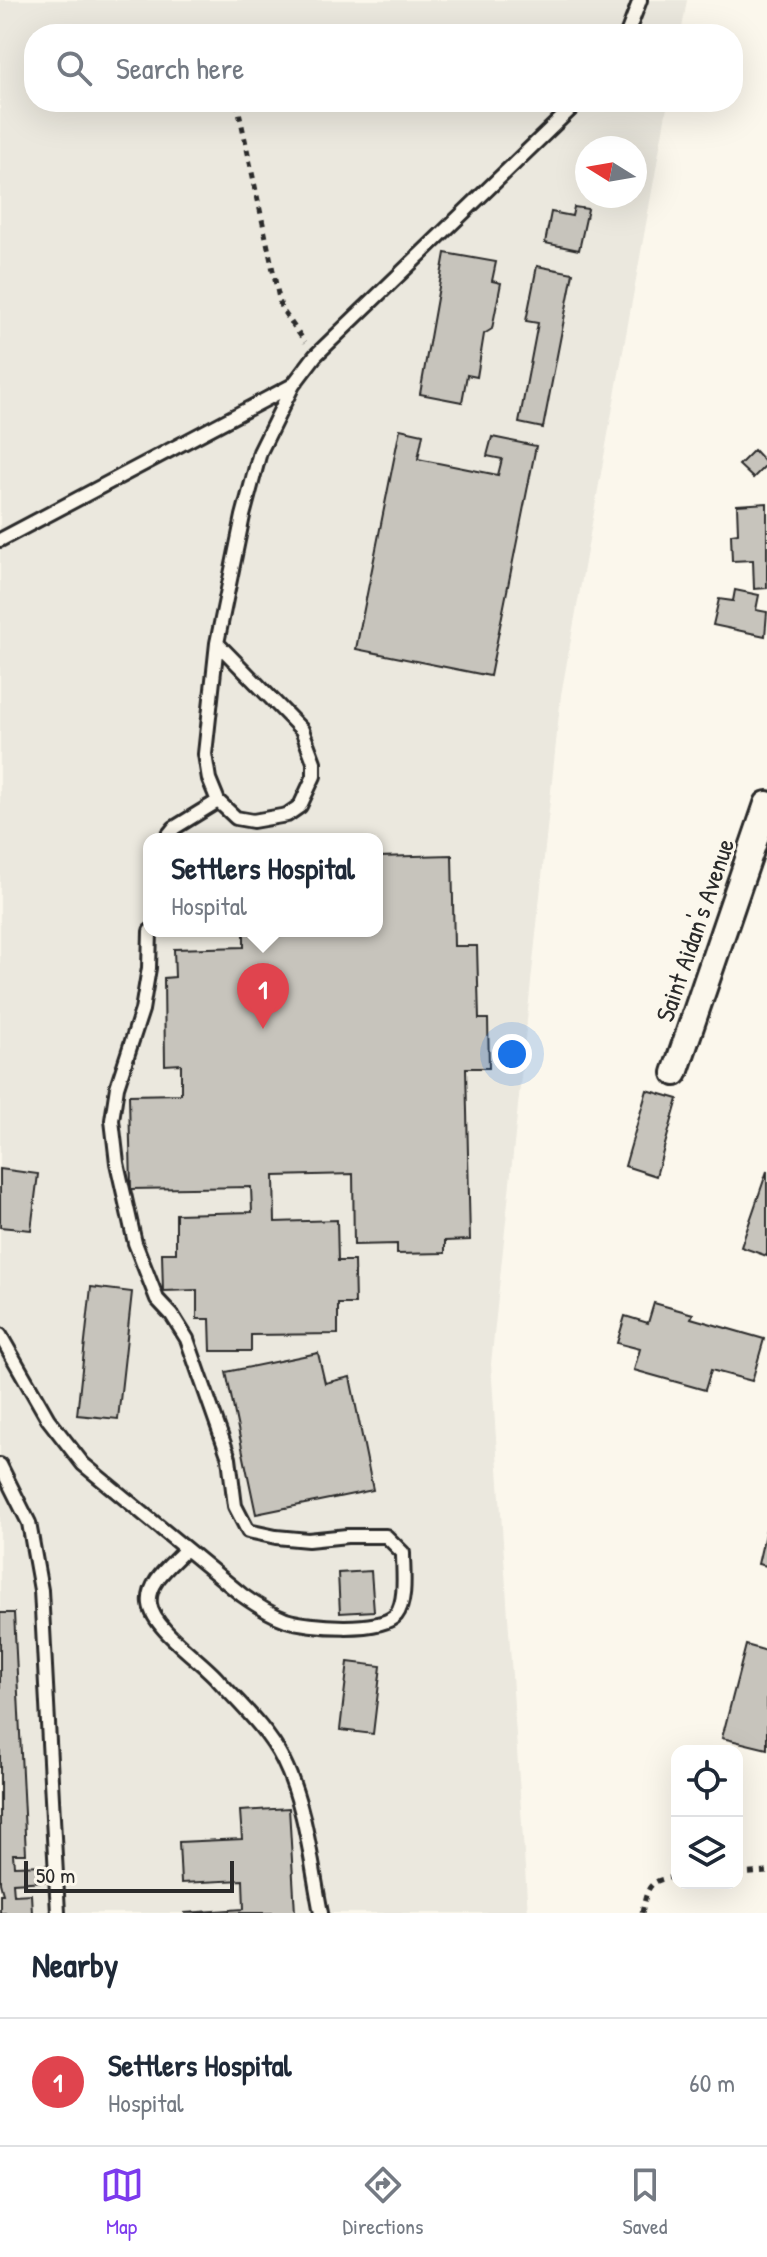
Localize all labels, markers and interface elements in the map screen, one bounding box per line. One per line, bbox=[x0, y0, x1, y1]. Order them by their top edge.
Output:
search box bbox=[24, 24, 743, 112]
icon: search bbox=[52, 46, 96, 90]
text: Search here bbox=[116, 48, 244, 88]
north arrow bbox=[575, 136, 647, 208]
popup bbox=[143, 833, 383, 937]
street label: Saint Aidan's Avenue bbox=[647, 834, 742, 1026]
text: Settlers Hospital bbox=[171, 848, 355, 888]
text: Hospital bbox=[171, 888, 247, 923]
pin: 1 bbox=[237, 963, 289, 1029]
your location bbox=[492, 1034, 532, 1074]
map controls bbox=[671, 1745, 743, 1889]
button: locate bbox=[671, 1745, 743, 1817]
button: layers bbox=[671, 1817, 743, 1889]
scale bar bbox=[24, 1857, 234, 1893]
text: 50 m bbox=[36, 1860, 75, 1890]
text: Nearby bbox=[32, 1942, 118, 1988]
text: Settlers Hospital bbox=[108, 2045, 292, 2085]
text: 1 bbox=[53, 2065, 63, 2100]
text: 60 m bbox=[689, 2065, 735, 2100]
text: Hospital bbox=[108, 2085, 184, 2120]
tab: Map bbox=[100, 2163, 144, 2241]
tab: Directions bbox=[343, 2163, 424, 2241]
tab: Saved bbox=[623, 2163, 667, 2241]

